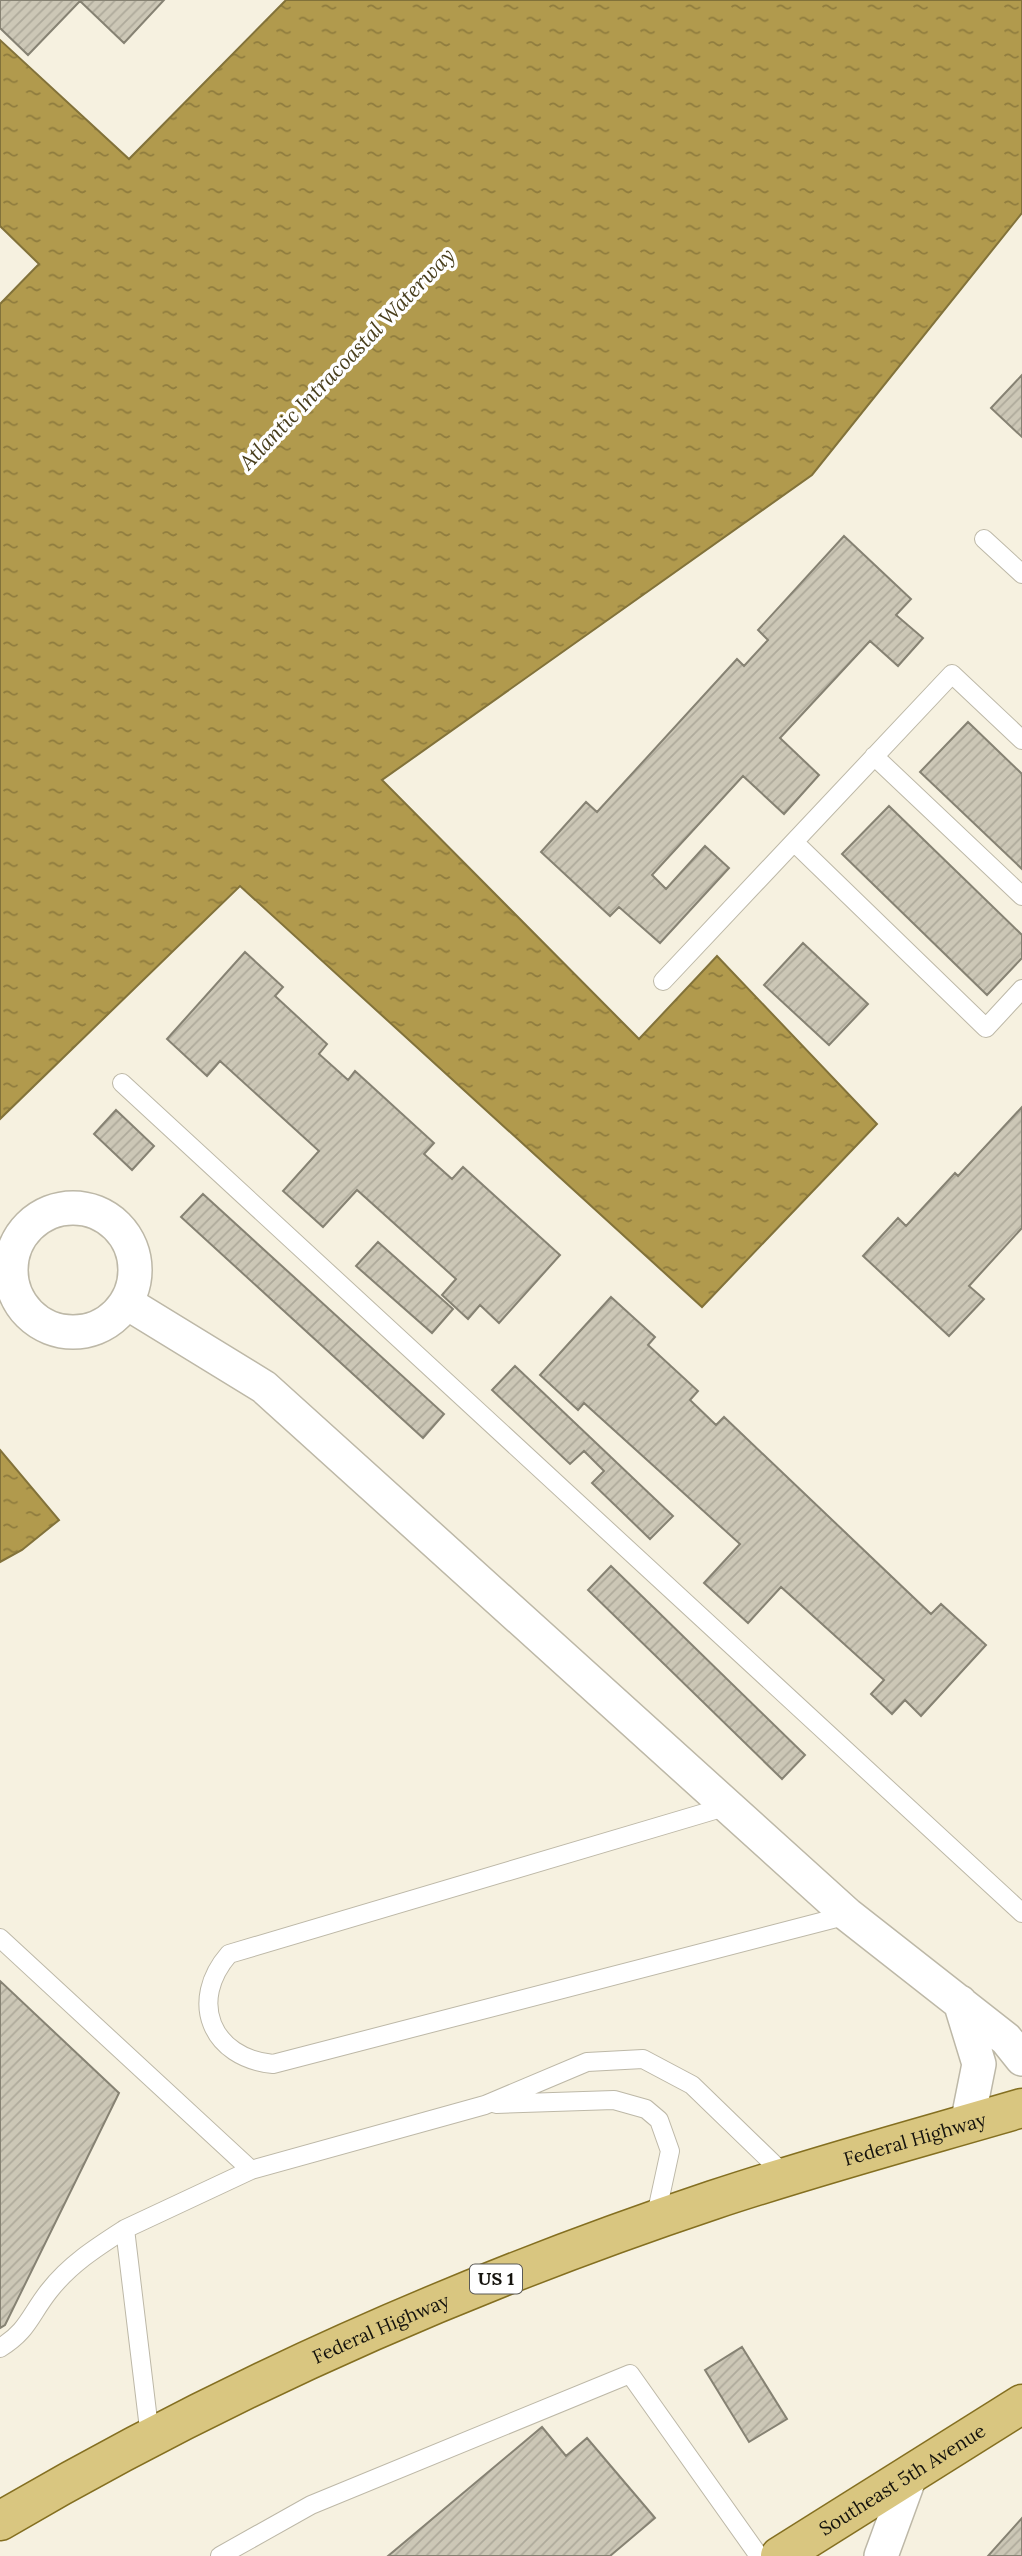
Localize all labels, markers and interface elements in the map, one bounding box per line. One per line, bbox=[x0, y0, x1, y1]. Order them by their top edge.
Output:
water label: Atlantic Intracoastal Waterway bbox=[233, 242, 460, 476]
street label: Federal Highway bbox=[841, 2107, 989, 2171]
road number: US 1 bbox=[470, 2264, 522, 2294]
street label: Federal Highway bbox=[308, 2288, 453, 2369]
street label: Southeast 5th Avenue bbox=[814, 2418, 990, 2541]

